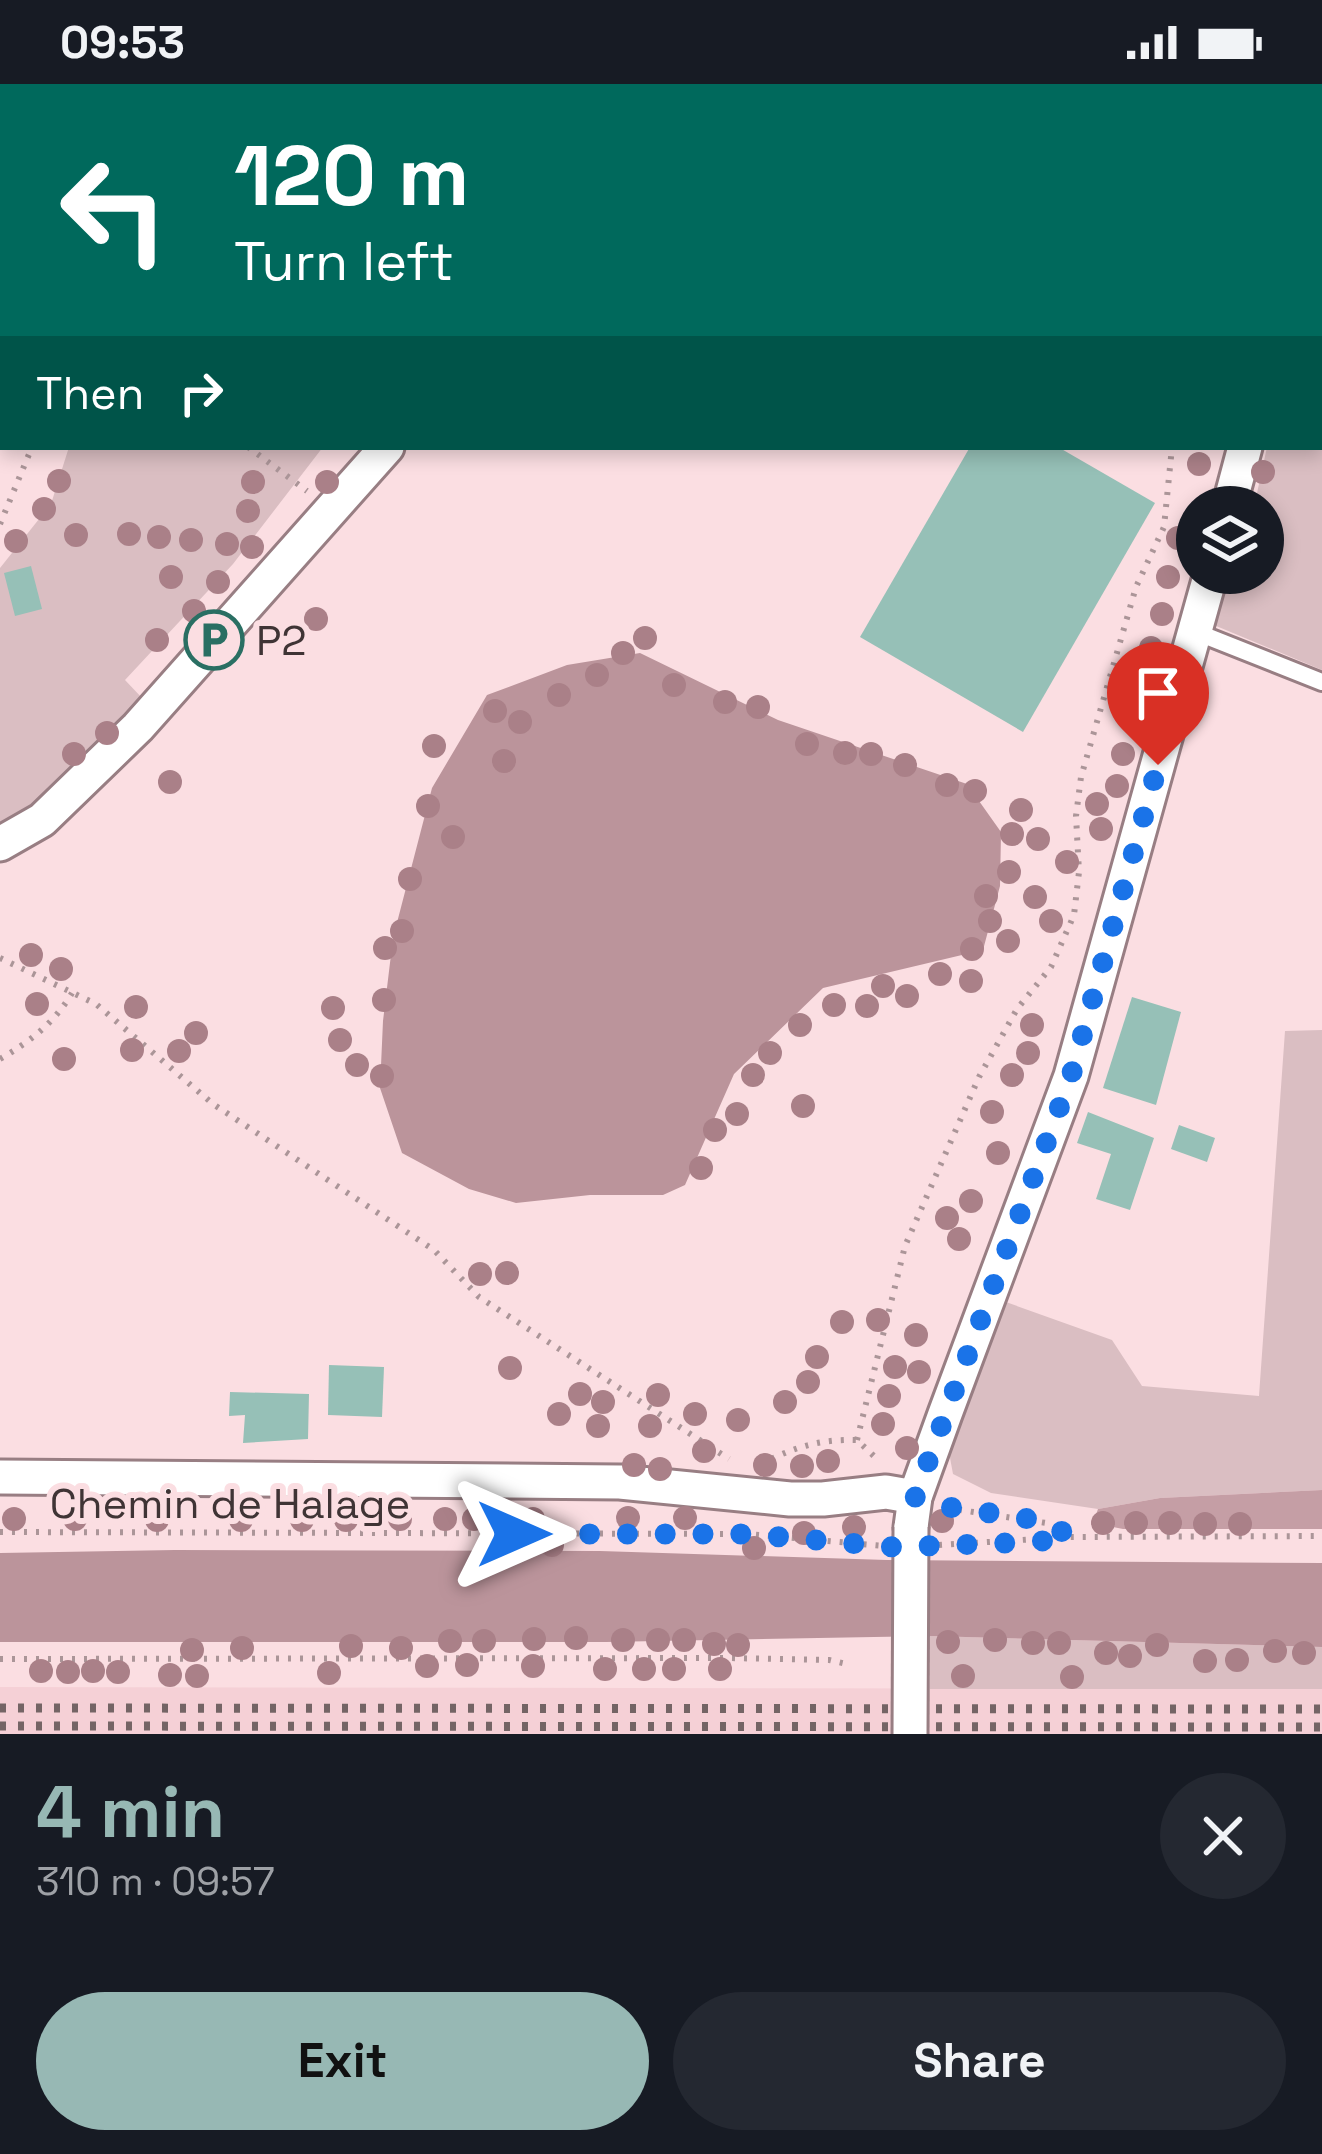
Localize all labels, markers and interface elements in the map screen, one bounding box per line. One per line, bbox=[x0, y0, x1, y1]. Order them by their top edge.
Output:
text: 09:53 bbox=[60, 14, 185, 71]
text: 120 m bbox=[234, 122, 469, 230]
icon: left bbox=[36, 132, 192, 288]
text: Turn left bbox=[234, 227, 454, 296]
icon: right bbox=[168, 360, 234, 426]
text: Then bbox=[36, 365, 144, 422]
map controls bbox=[1176, 486, 1284, 594]
button: layers bbox=[1176, 486, 1284, 594]
parking icon: P2 bbox=[183, 609, 245, 671]
place label: P2 bbox=[256, 614, 307, 667]
pin bbox=[1107, 642, 1209, 765]
icon: arrive bbox=[1125, 660, 1191, 726]
position arrow bbox=[451, 1471, 577, 1597]
street label: Chemin de Halage bbox=[50, 1477, 410, 1530]
text: 4 min bbox=[36, 1766, 225, 1858]
button: close bbox=[1160, 1773, 1286, 1899]
text: 310 m · 09:57 bbox=[36, 1857, 275, 1906]
button: Exit bbox=[36, 1992, 649, 2130]
button: Share bbox=[673, 1992, 1286, 2130]

